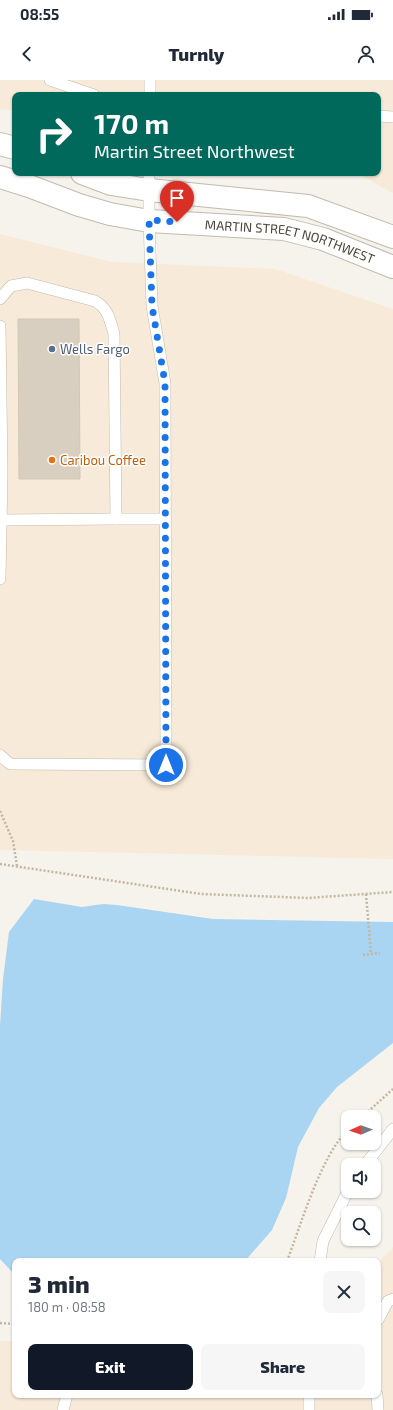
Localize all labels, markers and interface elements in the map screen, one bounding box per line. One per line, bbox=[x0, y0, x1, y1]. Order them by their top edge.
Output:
text: 08:55 bbox=[20, 5, 59, 23]
icon: back bbox=[16, 43, 38, 65]
text: Turnly bbox=[169, 43, 224, 65]
icon: person bbox=[355, 43, 377, 65]
text: 170 m bbox=[94, 106, 169, 140]
icon: right bbox=[28, 108, 80, 160]
text: Martin Street Northwest bbox=[94, 140, 295, 162]
pin bbox=[160, 181, 194, 222]
icon: arrive bbox=[166, 187, 188, 209]
street label: MARTIN STREET NORTHWEST bbox=[204, 216, 377, 267]
place label: Wells Fargo bbox=[60, 341, 130, 357]
marker: Wells Fargo bbox=[47, 344, 57, 354]
place label: Caribou Coffee bbox=[60, 452, 146, 468]
marker: Caribou Coffee bbox=[47, 455, 57, 465]
position arrow bbox=[145, 744, 187, 786]
north arrow bbox=[341, 1110, 381, 1150]
map controls bbox=[341, 1110, 381, 1246]
button: sound bbox=[341, 1158, 381, 1198]
button: search bbox=[341, 1206, 381, 1246]
text: 3 min bbox=[28, 1269, 90, 1298]
button: close bbox=[323, 1271, 365, 1313]
text: 180 m · 08:58 bbox=[28, 1299, 106, 1315]
button: Exit bbox=[28, 1344, 193, 1390]
button: Share bbox=[201, 1344, 365, 1390]

